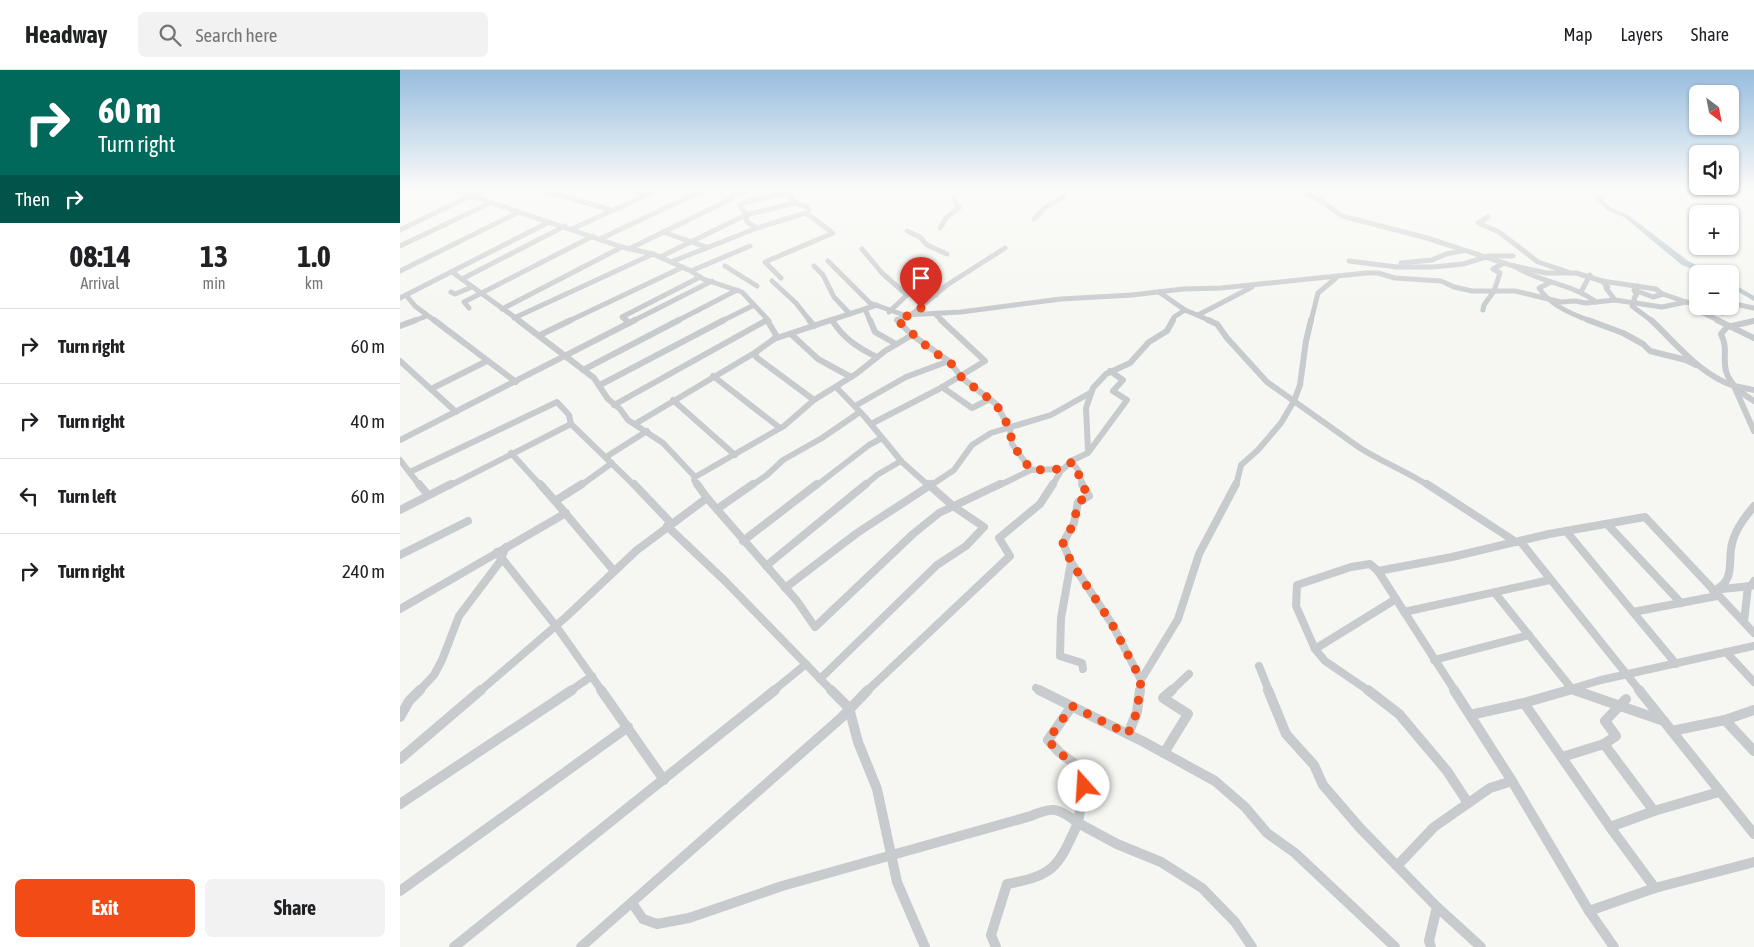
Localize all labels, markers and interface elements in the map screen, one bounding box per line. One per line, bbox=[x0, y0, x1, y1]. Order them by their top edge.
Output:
search box bbox=[138, 12, 488, 57]
text: Headway bbox=[25, 21, 108, 48]
icon: search bbox=[156, 21, 184, 49]
text: Search here bbox=[196, 24, 277, 46]
text: Map bbox=[1563, 24, 1592, 45]
text: Layers bbox=[1620, 24, 1663, 45]
text: Share bbox=[1691, 24, 1729, 45]
north arrow bbox=[1689, 85, 1739, 135]
map controls bbox=[1689, 85, 1739, 315]
icon: right bbox=[15, 90, 80, 155]
text: 60 m bbox=[98, 90, 161, 130]
text: Turn right bbox=[98, 131, 175, 157]
button: sound bbox=[1689, 145, 1739, 195]
icon: right bbox=[60, 185, 88, 213]
text: Then bbox=[15, 188, 50, 210]
button: + bbox=[1689, 205, 1739, 255]
text: 08:14 bbox=[69, 239, 131, 273]
text: 13 bbox=[200, 239, 228, 273]
text: 1.0 bbox=[297, 239, 331, 273]
pin bbox=[900, 257, 942, 308]
icon: arrive bbox=[907, 264, 935, 292]
button: − bbox=[1689, 265, 1739, 315]
text: Arrival bbox=[80, 274, 120, 292]
text: min bbox=[203, 274, 226, 292]
text: km bbox=[305, 274, 323, 292]
icon: right bbox=[15, 332, 43, 360]
text: Turn right bbox=[58, 335, 125, 357]
text: 60 m bbox=[351, 335, 385, 357]
icon: right bbox=[15, 407, 43, 435]
text: Turn right bbox=[58, 410, 125, 432]
text: 40 m bbox=[351, 410, 385, 432]
icon: left bbox=[15, 482, 43, 510]
text: Turn left bbox=[58, 485, 116, 507]
text: 60 m bbox=[351, 485, 385, 507]
icon: right bbox=[15, 557, 43, 585]
text: Turn right bbox=[58, 560, 125, 582]
text: 240 m bbox=[342, 560, 385, 582]
position arrow bbox=[1057, 759, 1109, 811]
button: Exit bbox=[15, 879, 195, 937]
button: Share bbox=[205, 879, 385, 937]

